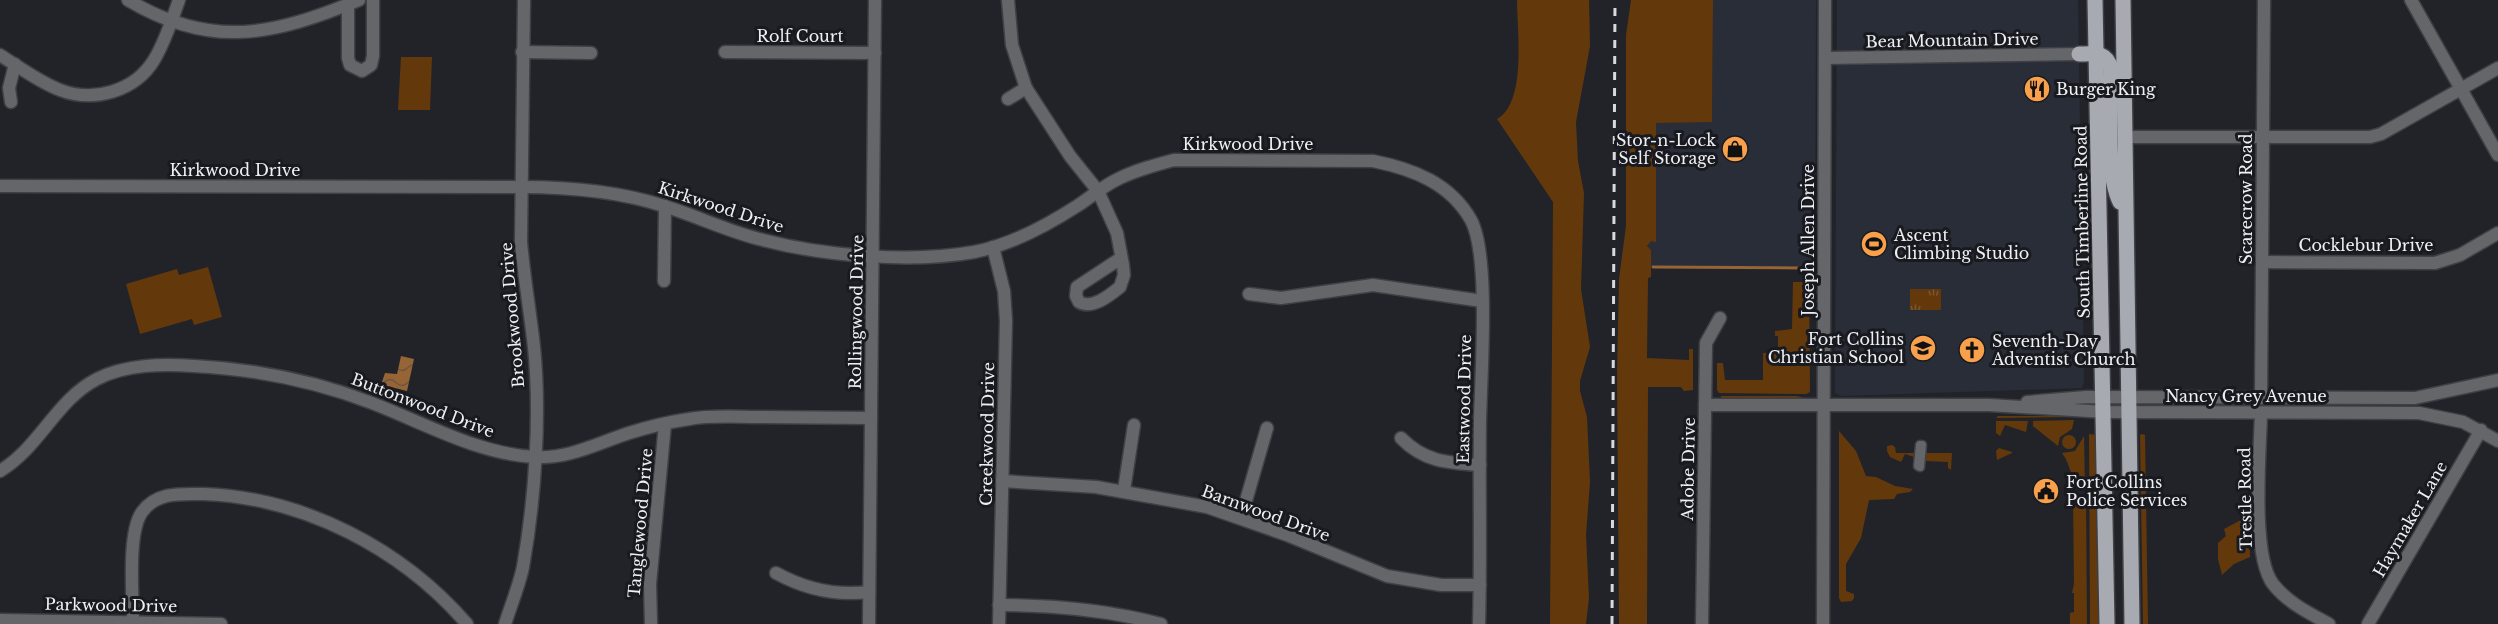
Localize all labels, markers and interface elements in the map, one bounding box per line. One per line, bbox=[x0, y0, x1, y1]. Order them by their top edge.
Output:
street label: Rolf Court bbox=[757, 26, 844, 46]
street label: Bear Mountain Drive bbox=[1865, 28, 2039, 52]
restaurant icon: Burger King bbox=[2022, 74, 2052, 104]
place label: Burger King bbox=[2056, 79, 2156, 99]
street label: South Timberline Road bbox=[2070, 125, 2094, 319]
place label: Stor-n-Lock Self Storage bbox=[1616, 130, 1716, 168]
street label: Scarecrow Road bbox=[2236, 133, 2256, 264]
street label: Kirkwood Drive bbox=[1183, 134, 1313, 154]
shop icon: Stor-n-Lock Self Storage bbox=[1720, 134, 1750, 164]
street label: Kirkwood Drive bbox=[170, 160, 300, 180]
street label: Joseph Allen Drive bbox=[1798, 164, 1818, 318]
street label: Kirkwood Drive bbox=[656, 177, 786, 237]
place label: Ascent Climbing Studio bbox=[1893, 225, 2029, 263]
sports icon: Ascent Climbing Studio bbox=[1859, 229, 1889, 259]
street label: Rollingwood Drive bbox=[845, 234, 867, 390]
street label: Cocklebur Drive bbox=[2299, 235, 2433, 255]
street label: Brookwood Drive bbox=[496, 241, 528, 389]
place label: Fort Collins Christian School bbox=[1768, 329, 1904, 367]
place label: Seventh-Day Adventist Church bbox=[1991, 331, 2135, 369]
school or university icon: Fort Collins Christian School bbox=[1908, 333, 1938, 363]
street label: Eastwood Drive bbox=[1453, 334, 1475, 464]
church icon: Seventh-Day Adventist Church bbox=[1957, 335, 1987, 365]
street label: Creekwood Drive bbox=[976, 362, 998, 506]
street label: Buttonwood Drive bbox=[349, 369, 497, 441]
street label: Nancy Grey Avenue bbox=[2165, 386, 2327, 406]
street label: Adobe Drive bbox=[1677, 417, 1699, 522]
street label: Tanglewood Drive bbox=[623, 447, 657, 599]
street label: Trestle Road bbox=[2234, 447, 2256, 551]
street label: Haymaker Lane bbox=[2369, 457, 2451, 581]
place label: Fort Collins Police Services bbox=[2066, 472, 2187, 510]
public building icon: Fort Collins Police Services bbox=[2031, 476, 2061, 506]
street label: Barnwood Drive bbox=[1199, 481, 1333, 545]
street label: Parkwood Drive bbox=[45, 594, 177, 616]

